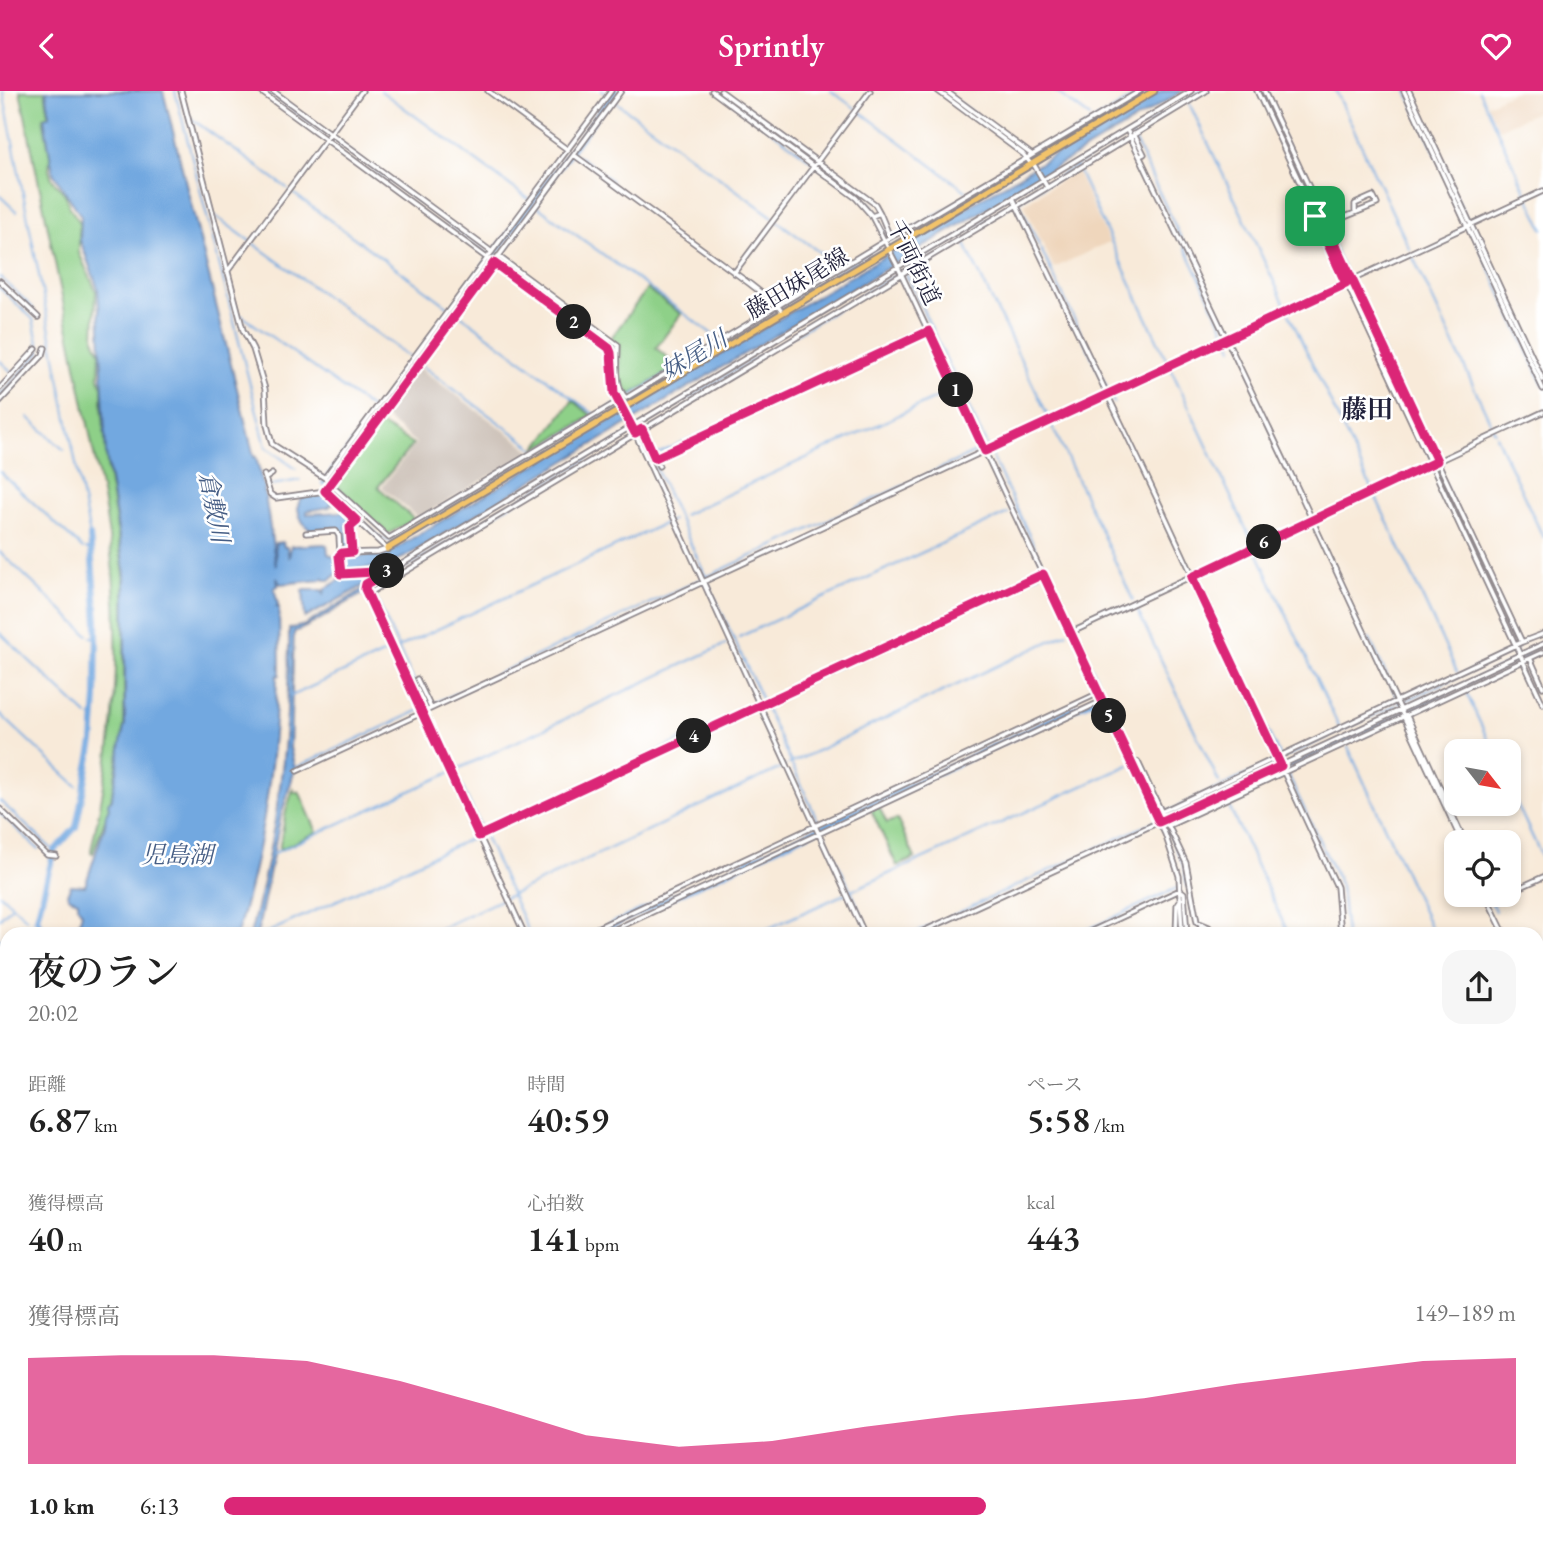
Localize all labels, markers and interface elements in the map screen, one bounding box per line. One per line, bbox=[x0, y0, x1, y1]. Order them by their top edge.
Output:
text: Sprintly bbox=[718, 25, 825, 67]
icon: back bbox=[28, 27, 66, 65]
icon: heart bbox=[1477, 27, 1515, 65]
pin bbox=[1285, 186, 1345, 246]
icon: arrive bbox=[1296, 197, 1334, 235]
street label: 千両街道 bbox=[880, 214, 948, 310]
street label: 藤田妹尾線 bbox=[740, 241, 854, 325]
pin: 2 bbox=[556, 305, 592, 339]
text: 2 bbox=[568, 309, 579, 334]
water label: 妹尾川 bbox=[655, 321, 735, 386]
pin: 1 bbox=[939, 373, 974, 407]
text: 1 bbox=[950, 377, 961, 402]
district label: 藤田 bbox=[1341, 392, 1393, 426]
water label: 倉敷川 bbox=[192, 469, 237, 548]
pin: 6 bbox=[1246, 525, 1282, 559]
text: 6 bbox=[1258, 529, 1269, 554]
pin: 3 bbox=[370, 553, 404, 589]
text: 3 bbox=[381, 558, 392, 583]
pin: 5 bbox=[1092, 699, 1126, 733]
text: 5 bbox=[1103, 703, 1114, 728]
pin: 4 bbox=[676, 719, 712, 753]
text: 4 bbox=[688, 723, 699, 748]
north arrow bbox=[1444, 739, 1521, 815]
map controls bbox=[1444, 739, 1521, 907]
button: locate bbox=[1444, 830, 1521, 907]
water label: 児島湖 bbox=[141, 839, 217, 870]
text: 夜のラン bbox=[28, 947, 180, 996]
button: share bbox=[1442, 950, 1516, 1024]
text: 20:02 bbox=[28, 998, 78, 1028]
text: 距離 bbox=[28, 1072, 66, 1097]
text: 時間 bbox=[527, 1072, 565, 1097]
text: ペース bbox=[1027, 1072, 1083, 1097]
text: 6.87 bbox=[28, 1097, 90, 1142]
text: 40:59 bbox=[527, 1097, 609, 1142]
text: 5:58 bbox=[1027, 1097, 1090, 1142]
text: km bbox=[90, 1113, 118, 1138]
text: /km bbox=[1090, 1113, 1125, 1138]
text: kcal bbox=[1027, 1190, 1055, 1215]
text: 獲得標高 bbox=[28, 1191, 104, 1216]
text: 心拍数 bbox=[527, 1191, 584, 1216]
text: 443 bbox=[1027, 1215, 1081, 1260]
text: 40 bbox=[28, 1216, 64, 1261]
text: 141 bbox=[527, 1216, 581, 1261]
text: m bbox=[64, 1232, 83, 1257]
text: bpm bbox=[581, 1232, 619, 1257]
text: 149–189 m bbox=[1415, 1298, 1516, 1328]
text: 獲得標高 bbox=[28, 1301, 120, 1331]
text: 1.0 km bbox=[28, 1491, 95, 1521]
text: 6:13 bbox=[140, 1491, 179, 1521]

